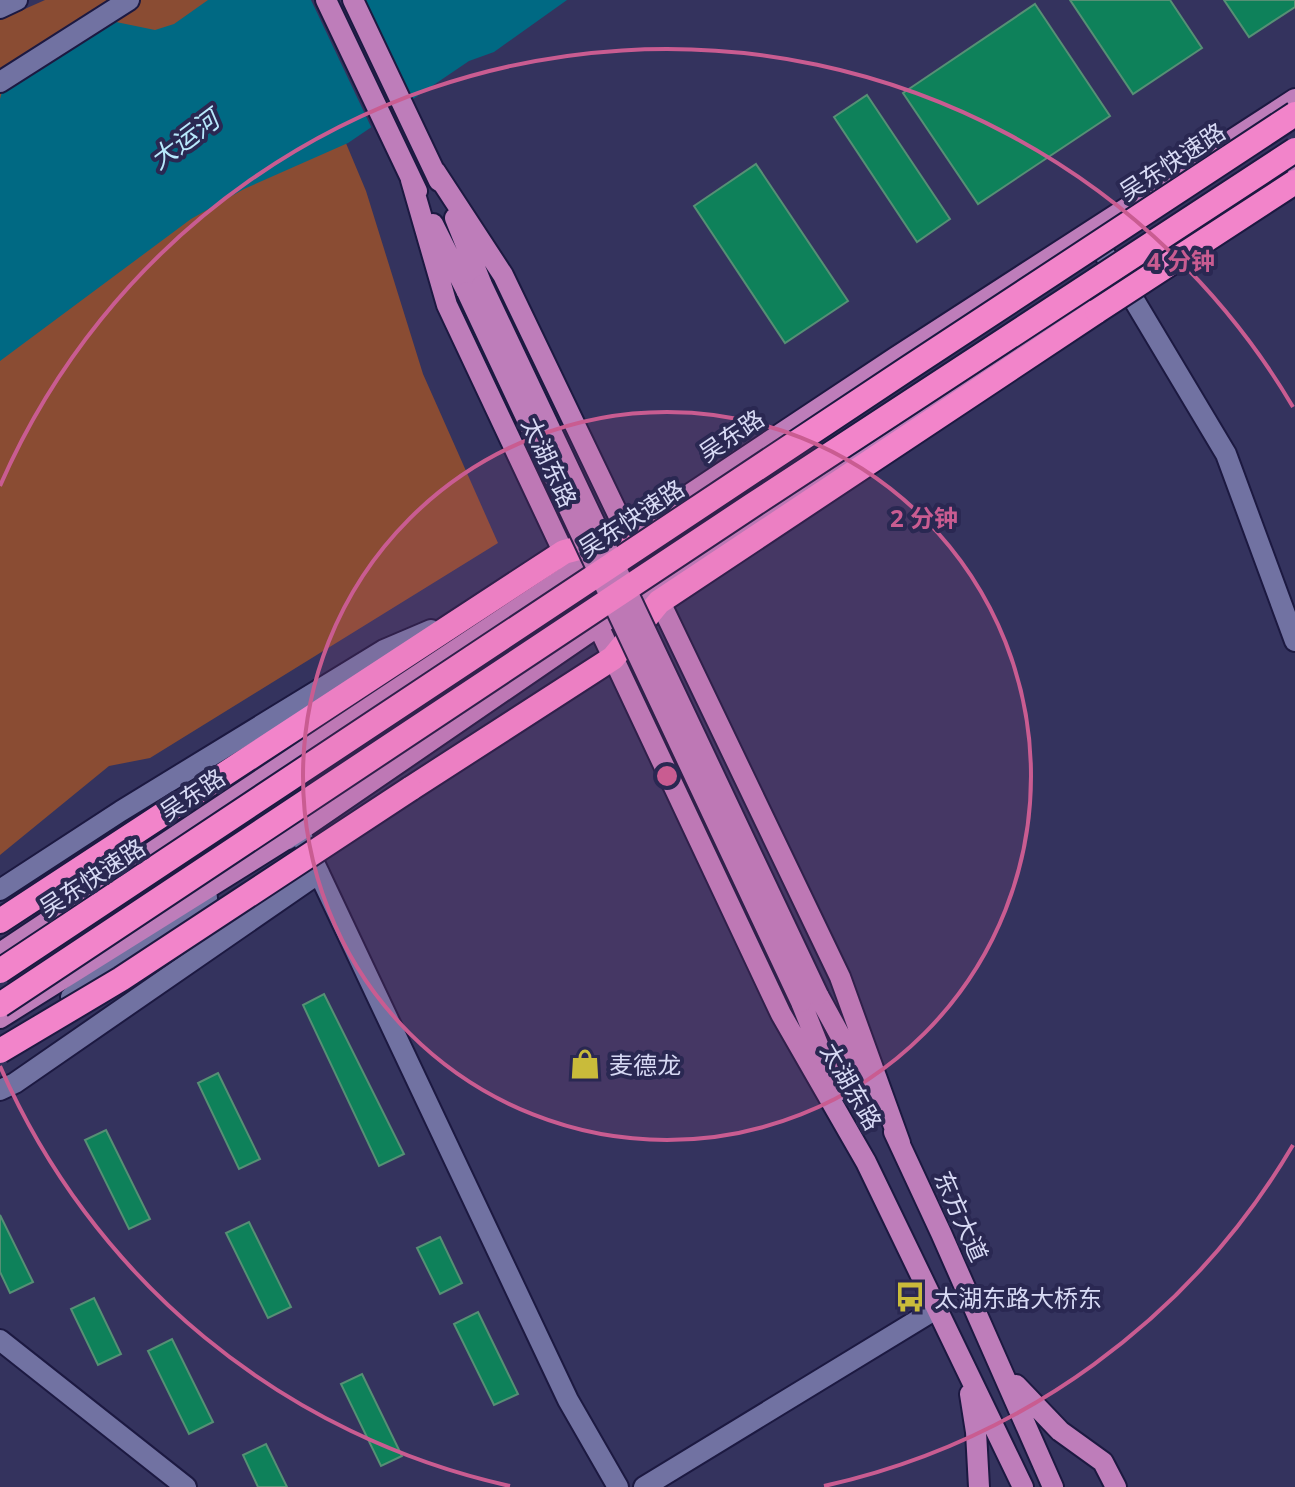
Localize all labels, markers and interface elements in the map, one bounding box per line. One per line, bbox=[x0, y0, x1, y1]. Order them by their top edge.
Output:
water label: 大运河 bbox=[142, 98, 230, 177]
street label: 吴东快速路 bbox=[1113, 114, 1231, 208]
text: 4 分钟 bbox=[1147, 244, 1215, 277]
street label: 吴东路 bbox=[692, 401, 770, 469]
street label: 太湖东路 bbox=[515, 412, 585, 512]
street label: 吴东快速路 bbox=[572, 471, 690, 565]
text: 2 分钟 bbox=[890, 501, 958, 534]
street label: 吴东路 bbox=[153, 760, 231, 828]
centre of rings bbox=[653, 762, 681, 790]
street label: 吴东快速路 bbox=[33, 830, 151, 924]
street label: 太湖东路 bbox=[814, 1036, 890, 1136]
shop icon: 麦德龙 bbox=[568, 1047, 602, 1081]
place label: 麦德龙 bbox=[609, 1048, 681, 1081]
street label: 东方大道 bbox=[927, 1165, 997, 1267]
bus stop icon: 太湖东路大桥东 bbox=[893, 1280, 927, 1314]
place label: 太湖东路大桥东 bbox=[934, 1281, 1102, 1314]

